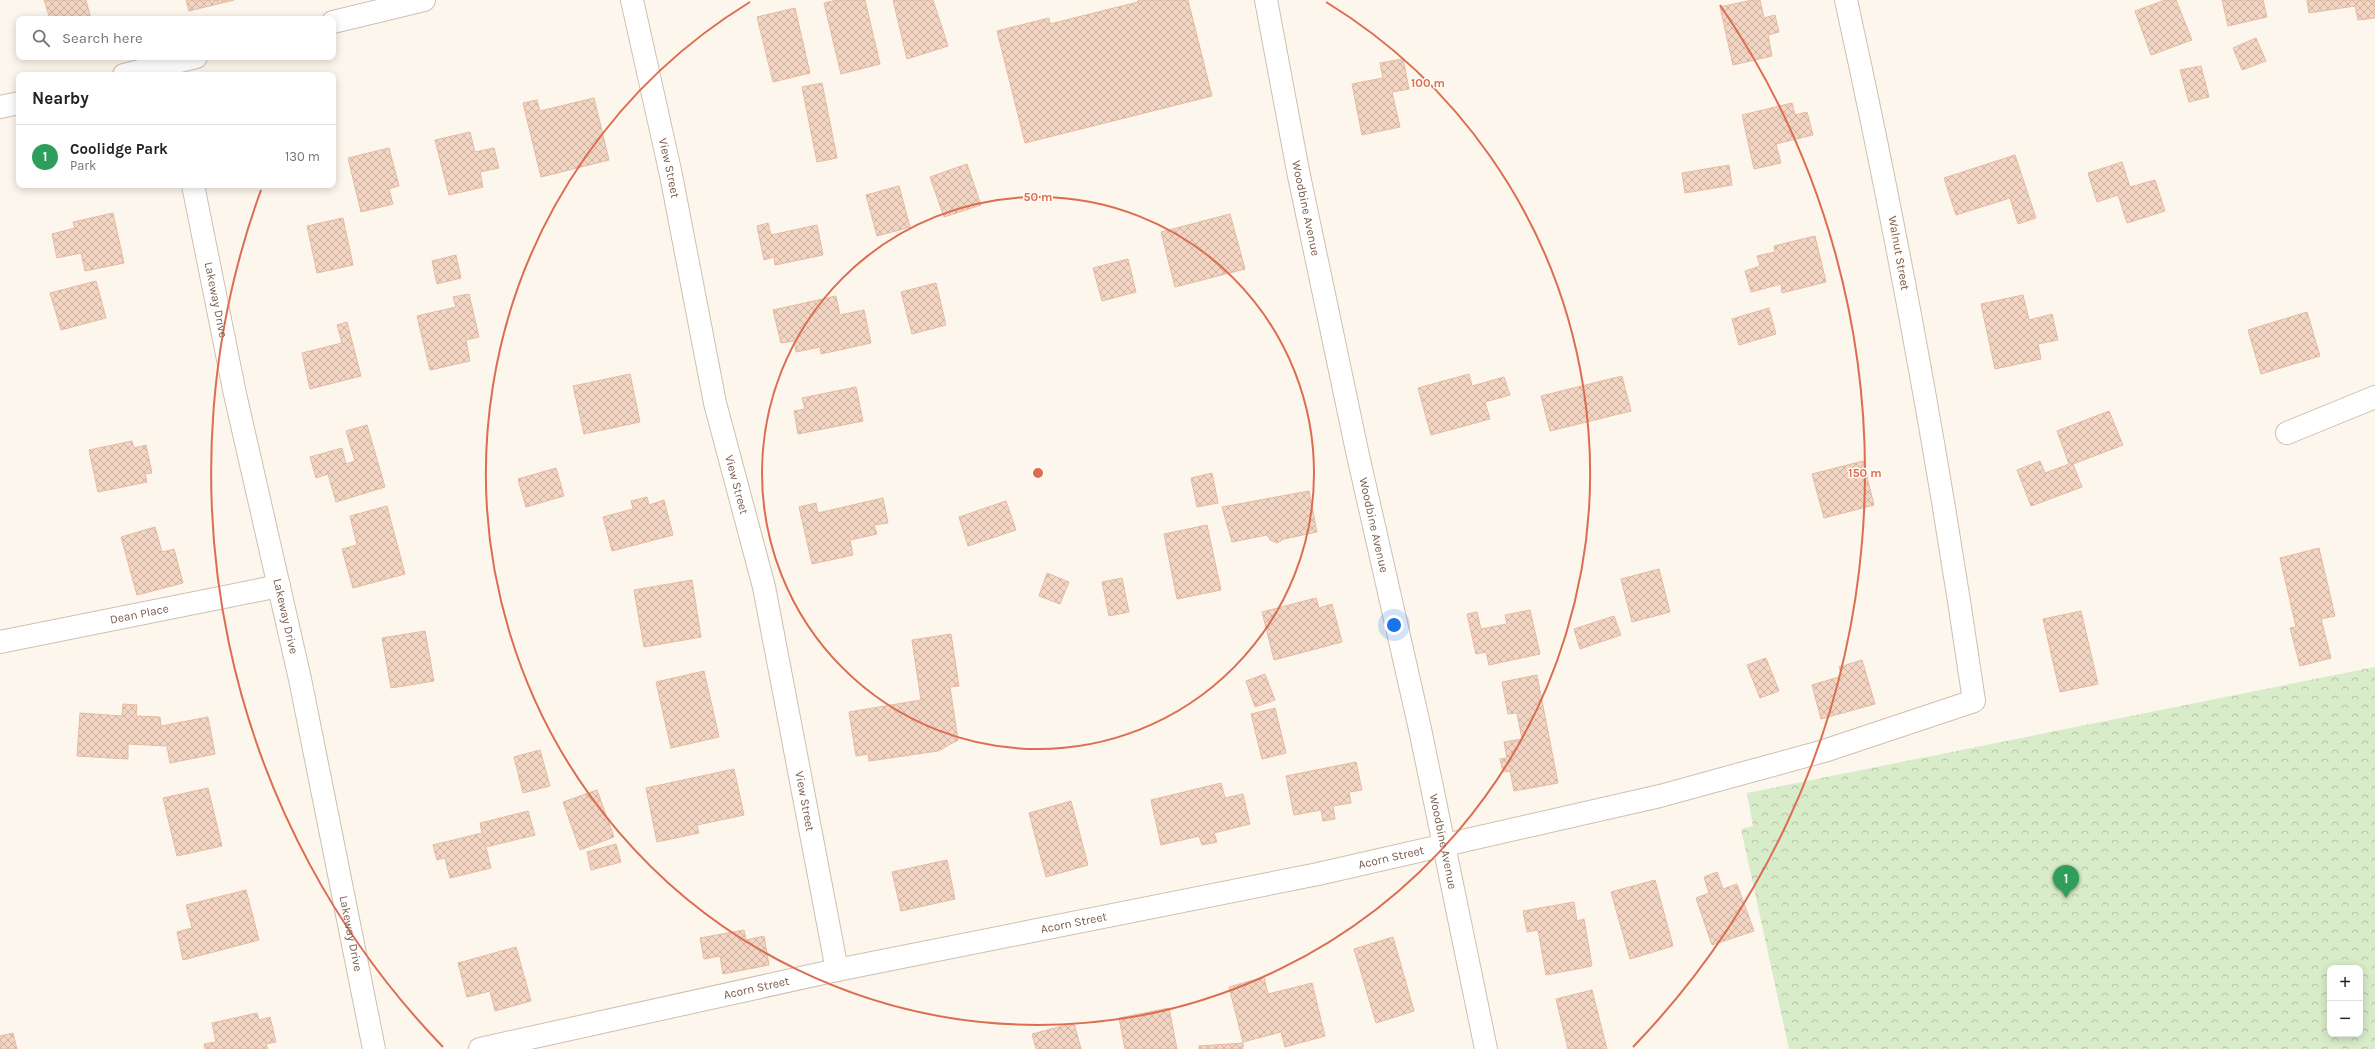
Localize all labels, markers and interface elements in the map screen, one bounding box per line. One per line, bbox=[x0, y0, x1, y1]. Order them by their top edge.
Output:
search box bbox=[16, 16, 336, 60]
icon: search bbox=[30, 27, 52, 49]
text: Search here bbox=[62, 29, 143, 47]
text: 100 m bbox=[1411, 76, 1445, 90]
text: Nearby bbox=[32, 88, 89, 108]
street label: View Street bbox=[656, 137, 682, 200]
text: Coolidge Park bbox=[70, 140, 168, 158]
text: 1 bbox=[43, 149, 47, 164]
text: 130 m bbox=[285, 149, 320, 164]
text: Park bbox=[70, 158, 96, 173]
street label: Woodbine Avenue bbox=[1289, 159, 1323, 257]
text: 50 m bbox=[1024, 190, 1053, 204]
street label: Walnut Street bbox=[1886, 215, 1913, 292]
street label: Lakeway Drive bbox=[202, 261, 230, 339]
street label: View Street bbox=[722, 453, 751, 516]
centre of rings bbox=[1031, 466, 1045, 480]
text: 150 m bbox=[1848, 466, 1882, 480]
street label: Woodbine Avenue bbox=[1356, 476, 1391, 574]
street label: Lakeway Drive bbox=[270, 577, 301, 655]
street label: Dean Place bbox=[109, 601, 170, 627]
your location bbox=[1384, 615, 1404, 635]
street label: View Street bbox=[792, 770, 818, 833]
street label: Woodbine Avenue bbox=[1427, 792, 1460, 890]
street label: Acorn Street bbox=[1357, 843, 1426, 872]
pin: 1 bbox=[2053, 865, 2079, 898]
street label: Lakeway Drive bbox=[336, 894, 365, 973]
street label: Acorn Street bbox=[1039, 909, 1108, 936]
map controls bbox=[2327, 965, 2363, 1037]
button: + bbox=[2327, 965, 2363, 1001]
street label: Acorn Street bbox=[722, 974, 791, 1002]
button: − bbox=[2327, 1001, 2363, 1037]

